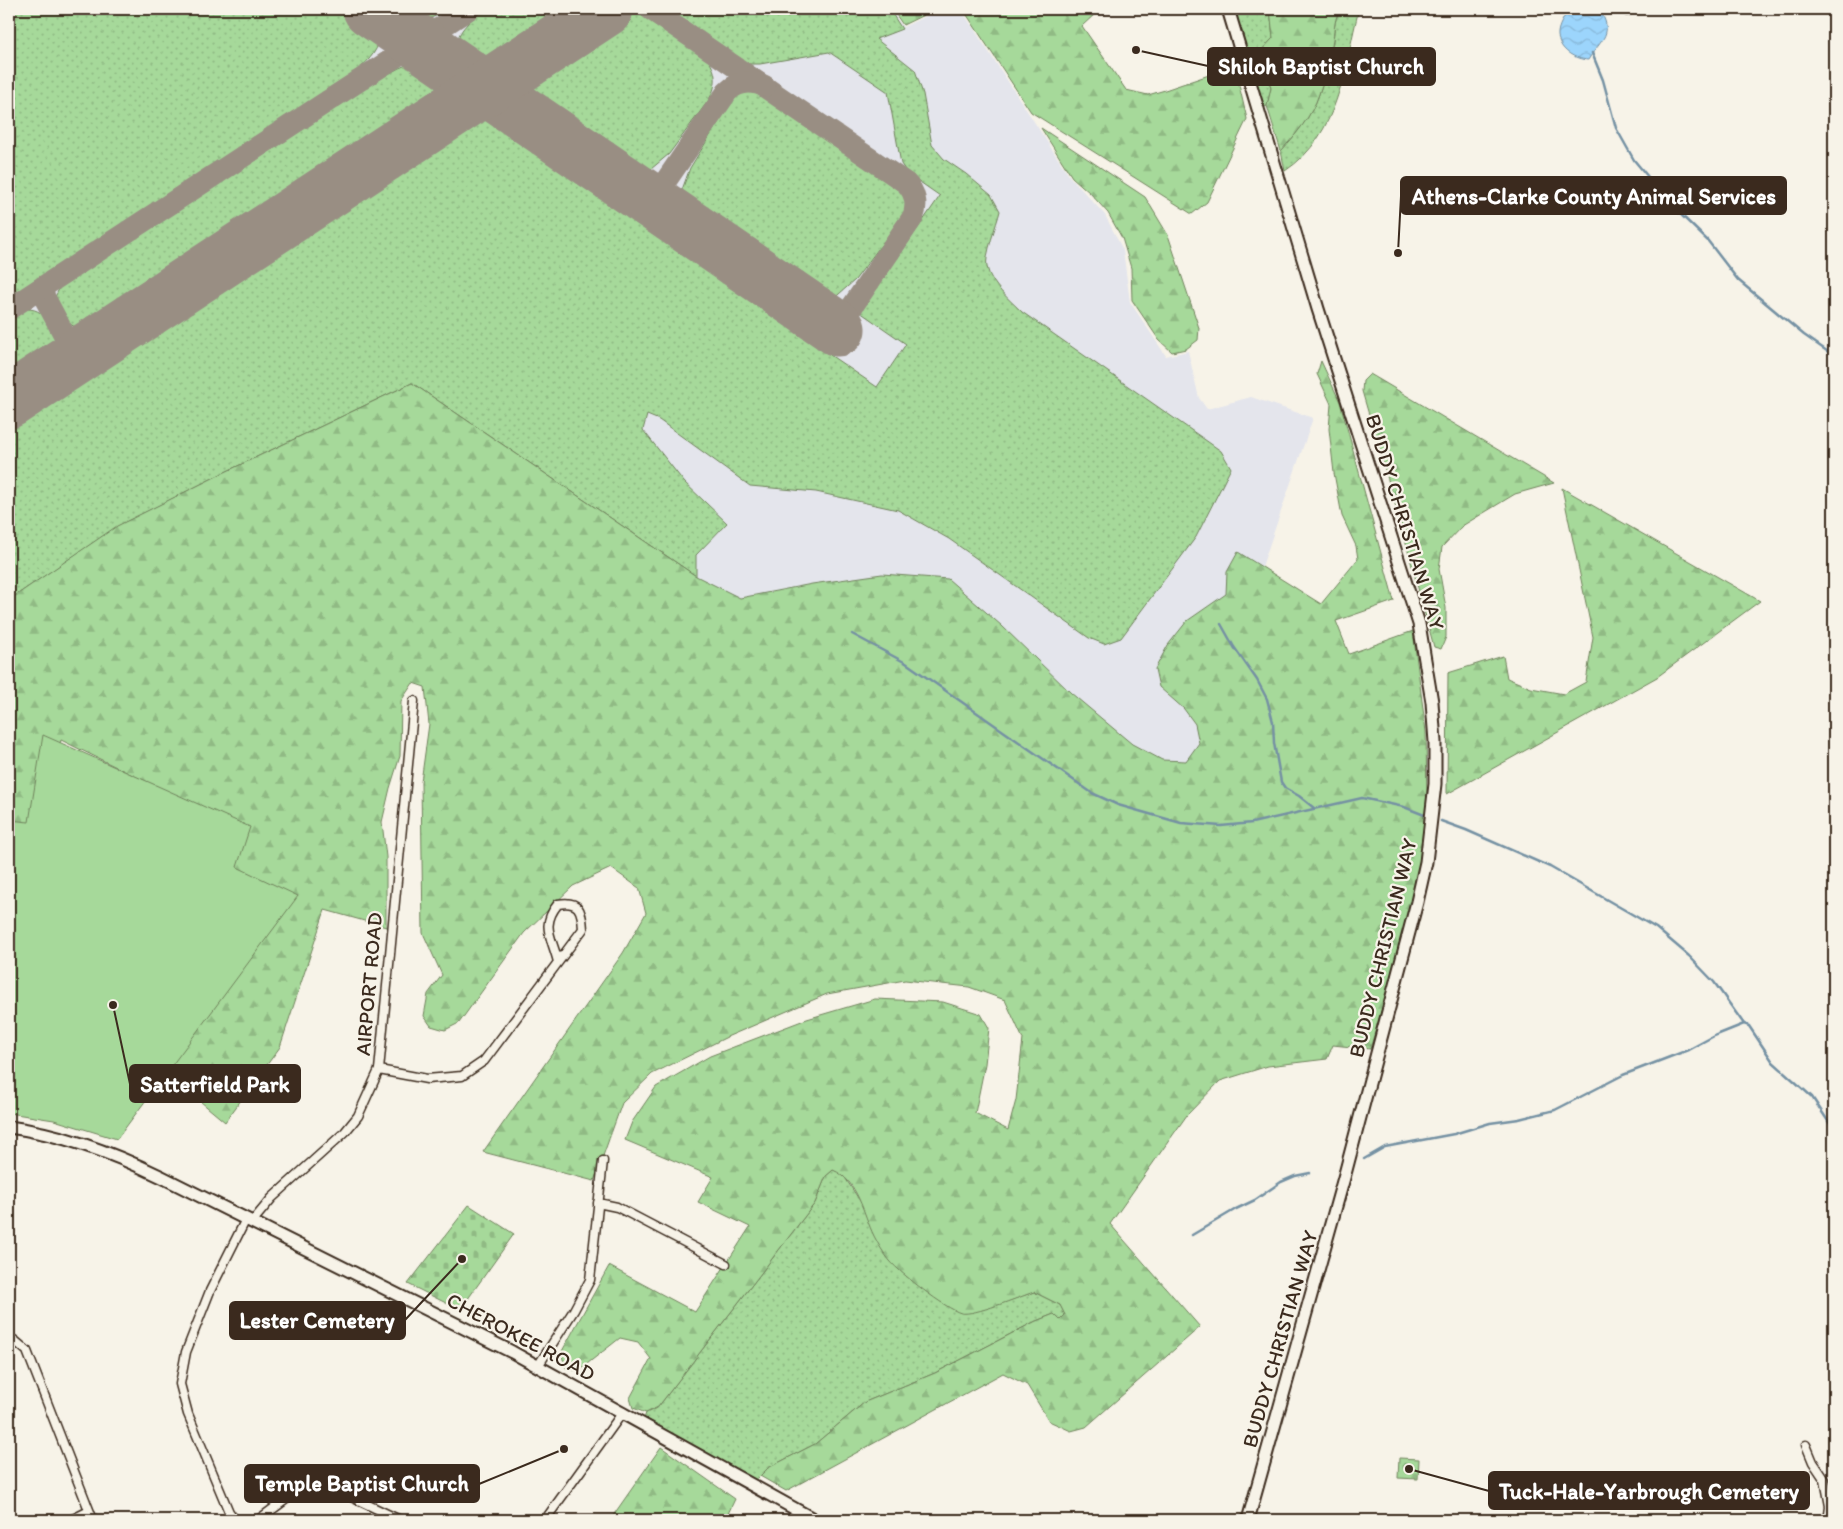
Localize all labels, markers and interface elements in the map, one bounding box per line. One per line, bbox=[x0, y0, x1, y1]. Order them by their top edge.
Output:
callout: Shiloh Baptist Church bbox=[1208, 48, 1435, 85]
text: Shiloh Baptist Church bbox=[1218, 53, 1425, 80]
callout: Athens-Clarke County Animal Services bbox=[1401, 177, 1786, 214]
text: Athens-Clarke County Animal Services bbox=[1411, 183, 1776, 210]
street label: BUDDY CHRISTIAN WAY bbox=[1361, 411, 1450, 633]
street label: BUDDY CHRISTIAN WAY bbox=[1343, 836, 1422, 1060]
street label: AIRPORT ROAD bbox=[350, 911, 387, 1057]
callout: Satterfield Park bbox=[130, 1065, 300, 1102]
text: Satterfield Park bbox=[140, 1071, 291, 1098]
street label: BUDDY CHRISTIAN WAY bbox=[1237, 1227, 1323, 1450]
street label: CHEROKEE ROAD bbox=[443, 1287, 600, 1386]
callout: Lester Cemetery bbox=[230, 1302, 405, 1339]
text: Lester Cemetery bbox=[239, 1307, 395, 1334]
callout: Temple Baptist Church bbox=[245, 1465, 479, 1502]
text: Temple Baptist Church bbox=[254, 1470, 470, 1497]
callout: Tuck-Hale-Yarbrough Cemetery bbox=[1489, 1472, 1809, 1509]
text: Tuck-Hale-Yarbrough Cemetery bbox=[1498, 1478, 1800, 1505]

